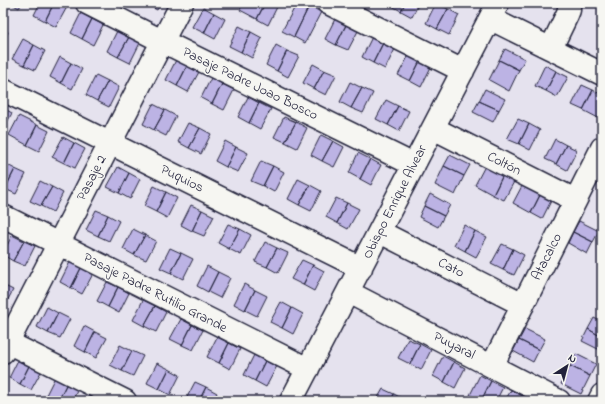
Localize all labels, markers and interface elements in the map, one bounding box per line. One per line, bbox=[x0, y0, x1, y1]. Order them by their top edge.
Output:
street label: Pasaje Padre Joao Bosco bbox=[179, 42, 321, 126]
street label: Obispo Enrique Alvear bbox=[357, 141, 433, 263]
street label: Coltón bbox=[483, 147, 525, 182]
street label: Pasaje 2 bbox=[72, 151, 113, 205]
street label: Puquios bbox=[157, 159, 207, 199]
street label: Atacalco bbox=[526, 230, 568, 284]
street label: Pasaje Padre Rutilio Grande bbox=[79, 248, 231, 339]
street label: Cato bbox=[434, 252, 468, 284]
street label: Puyaral bbox=[429, 326, 479, 366]
north arrow bbox=[547, 346, 587, 386]
text: N bbox=[565, 350, 580, 367]

